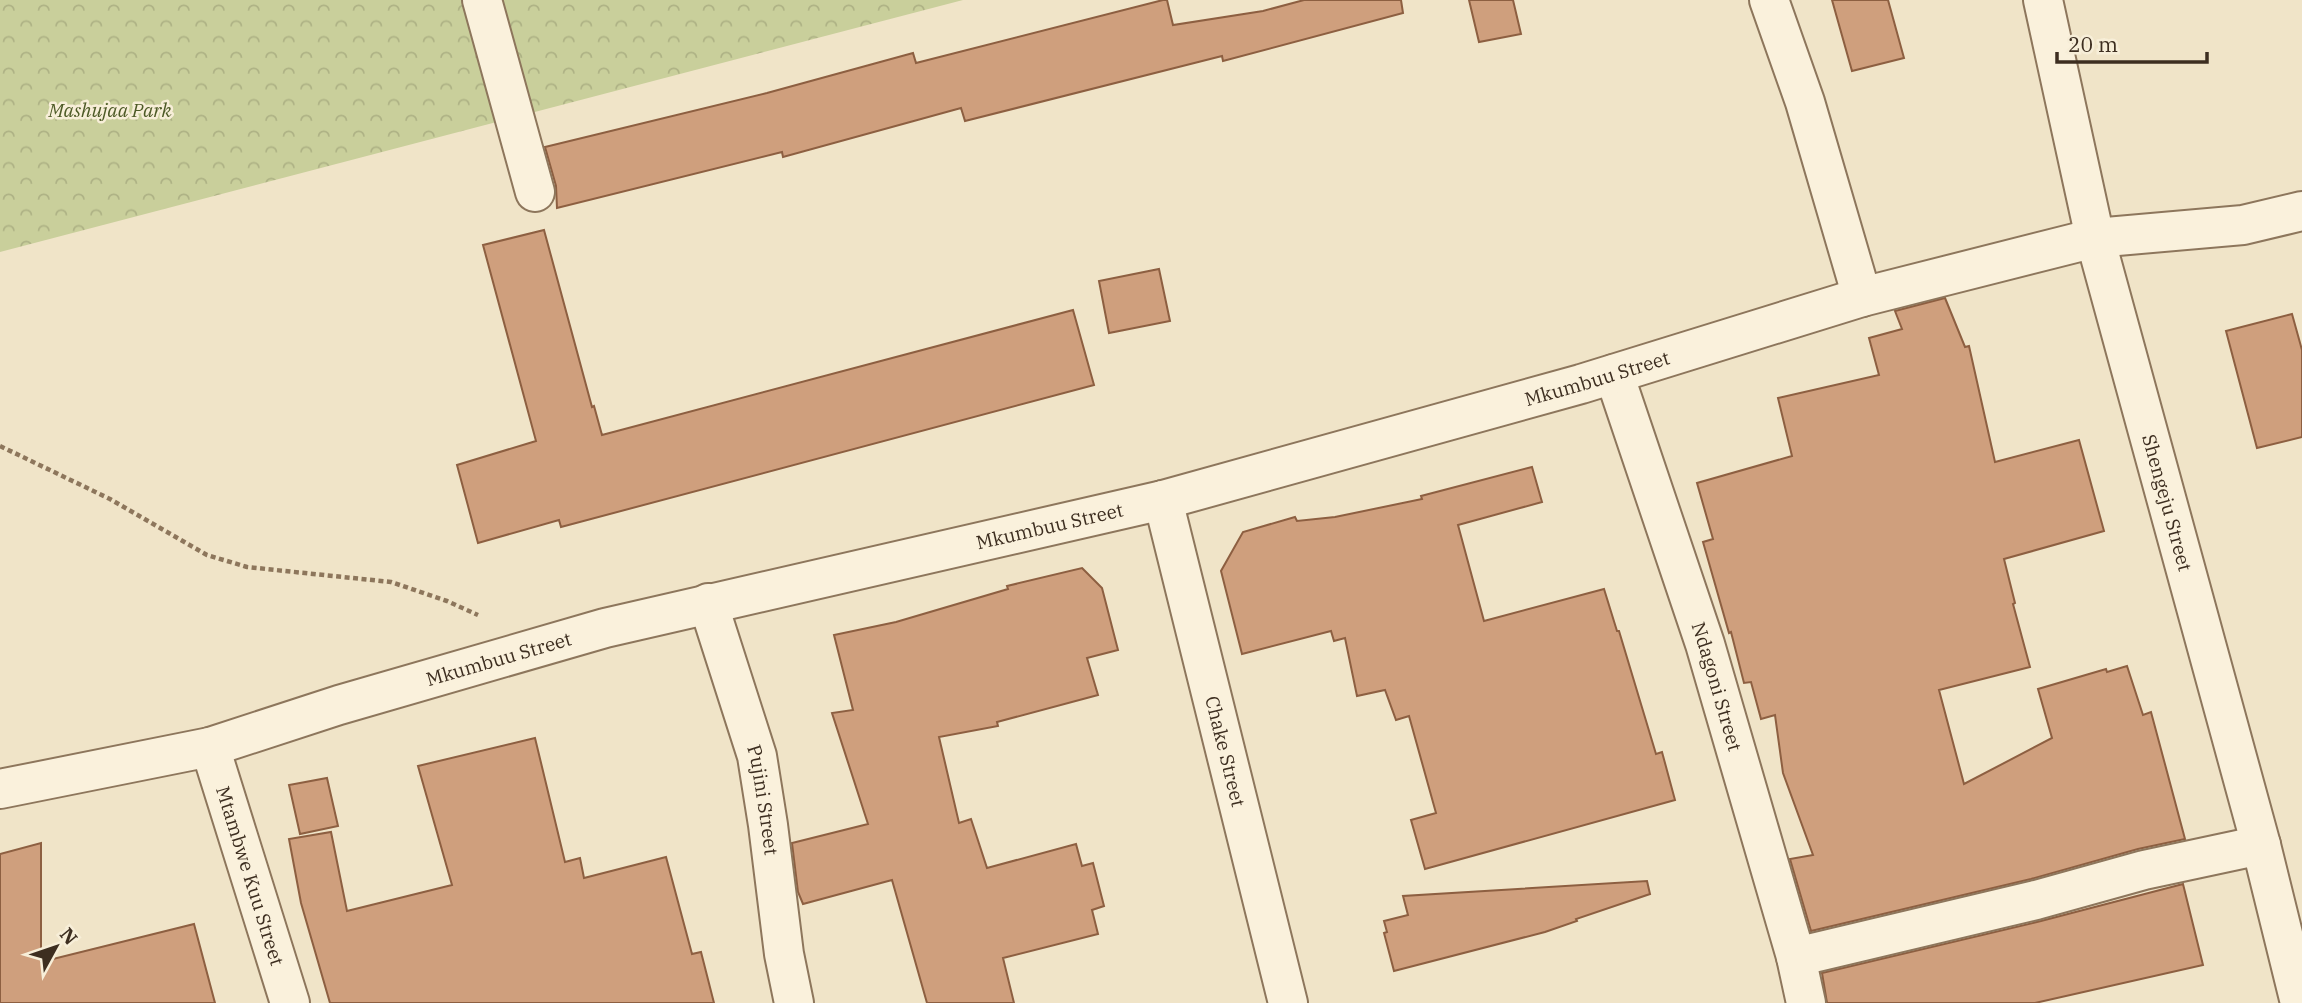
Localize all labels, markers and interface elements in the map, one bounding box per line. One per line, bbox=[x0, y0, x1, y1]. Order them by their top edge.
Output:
scale bar bbox=[2057, 21, 2208, 65]
text: 20 m bbox=[2068, 30, 2118, 58]
park label: Mashujaa Park bbox=[47, 98, 173, 122]
street label: Mkumbuu Street bbox=[1522, 345, 1673, 411]
street label: Shengeju Street bbox=[2137, 431, 2198, 574]
street label: Mkumbuu Street bbox=[974, 497, 1126, 554]
street label: Ndagoni Street bbox=[1686, 619, 1748, 754]
street label: Mkumbuu Street bbox=[423, 626, 574, 691]
street label: Chake Street bbox=[1200, 693, 1251, 810]
street label: Pujini Street bbox=[742, 742, 784, 857]
street label: Mtambwe Kuu Street bbox=[211, 783, 290, 969]
north arrow bbox=[21, 912, 91, 982]
text: N bbox=[55, 923, 83, 950]

